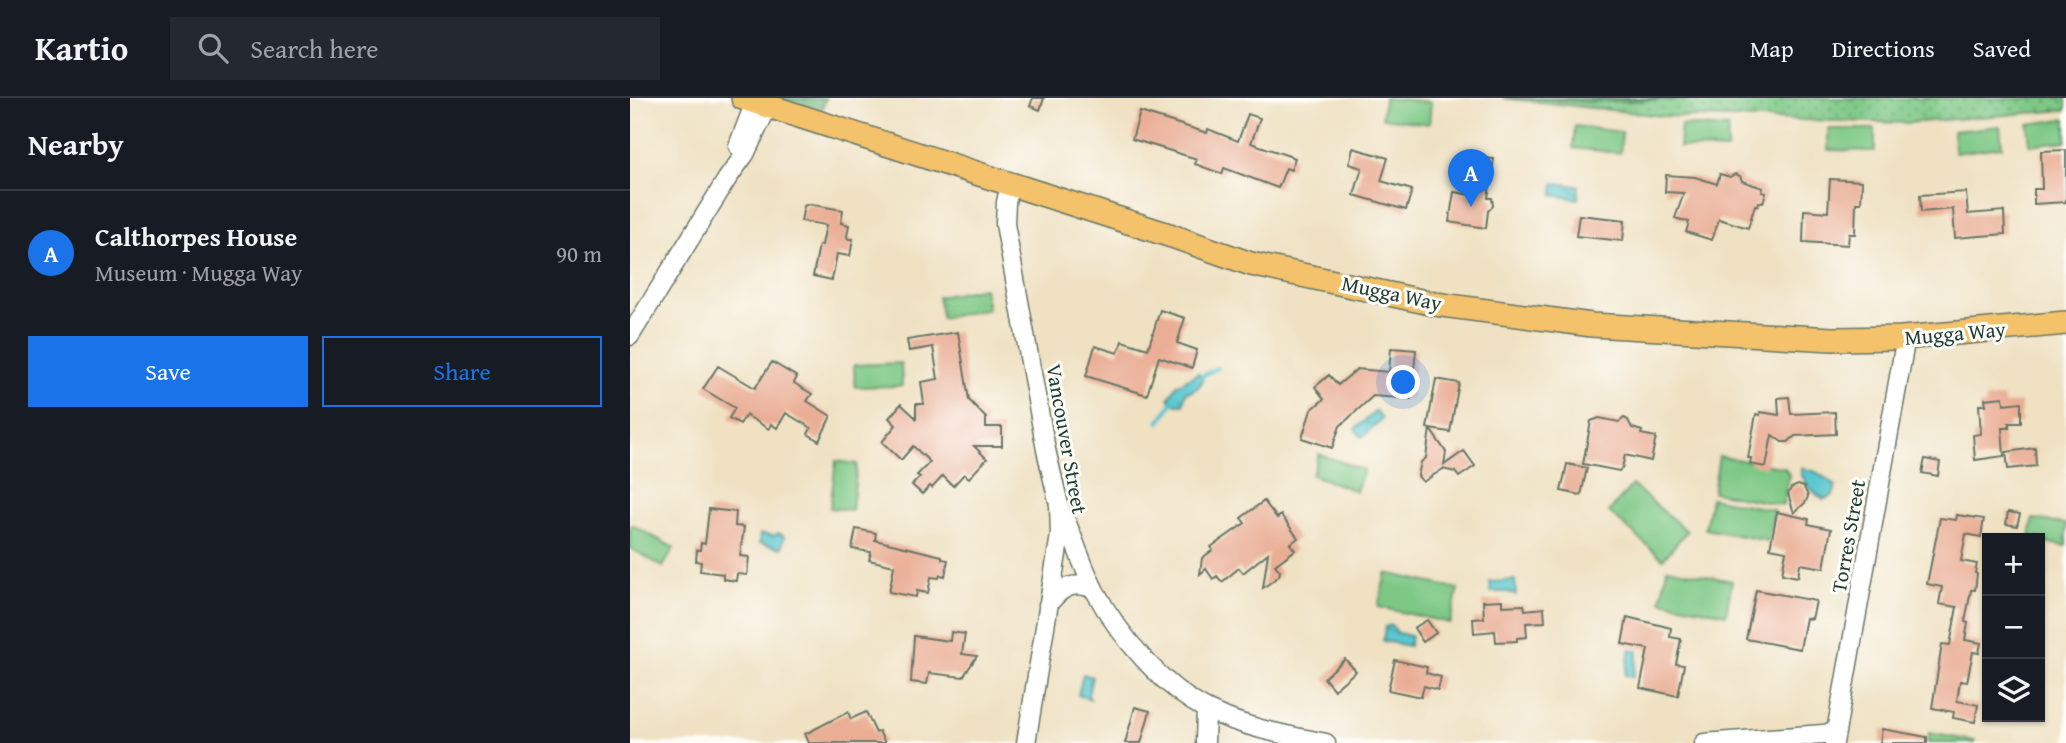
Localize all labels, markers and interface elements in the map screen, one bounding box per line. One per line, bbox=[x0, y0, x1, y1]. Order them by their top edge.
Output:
search box bbox=[170, 17, 660, 80]
text: Kartio bbox=[35, 24, 128, 72]
icon: search bbox=[194, 29, 232, 67]
text: Search here bbox=[250, 29, 379, 68]
text: Map bbox=[1750, 31, 1794, 66]
text: Directions bbox=[1832, 31, 1935, 66]
text: Saved bbox=[1973, 31, 2031, 66]
text: Nearby bbox=[28, 122, 124, 166]
pin: A bbox=[1448, 149, 1494, 207]
text: Calthorpes House bbox=[95, 217, 297, 256]
text: A bbox=[44, 237, 58, 270]
text: 90 m bbox=[556, 237, 602, 270]
text: Museum · Mugga Way bbox=[95, 256, 303, 289]
street label: Mugga Way bbox=[1339, 267, 1445, 319]
street label: Mugga Way bbox=[1903, 313, 2007, 353]
button: Save bbox=[28, 336, 308, 407]
button: Share bbox=[322, 336, 602, 407]
street label: Vancouver Street bbox=[1039, 362, 1096, 517]
your location bbox=[1386, 365, 1420, 399]
street label: Torres Street bbox=[1823, 476, 1873, 595]
map controls bbox=[1982, 533, 2045, 722]
button: + bbox=[1982, 533, 2045, 596]
button: − bbox=[1982, 596, 2045, 659]
button: layers bbox=[1982, 659, 2045, 722]

